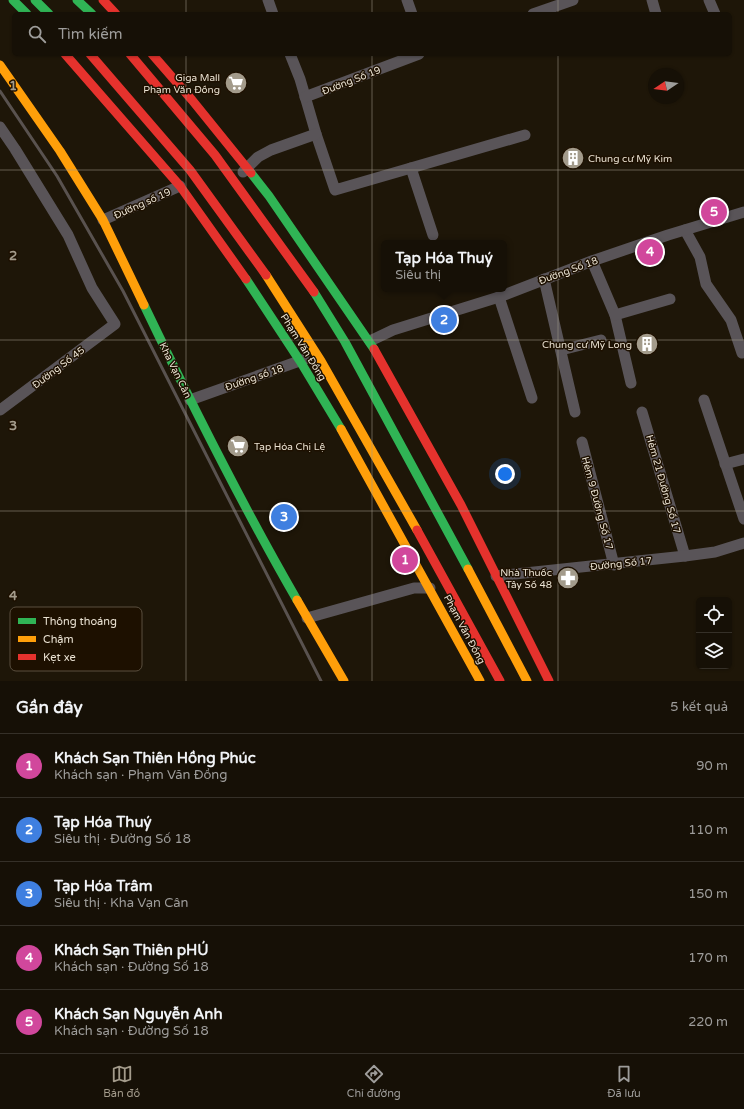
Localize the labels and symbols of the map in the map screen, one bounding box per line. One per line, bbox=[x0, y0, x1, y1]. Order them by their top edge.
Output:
street label: Đường Số 19 bbox=[320, 64, 383, 98]
north arrow bbox=[648, 68, 684, 104]
supermarket icon: Giga Mall Phạm Văn Đồng bbox=[223, 70, 249, 96]
place label: Giga Mall Phạm Văn Đồng bbox=[143, 72, 220, 96]
text: 1 bbox=[9, 78, 17, 94]
building icon: Chung cư Mỹ Kim bbox=[560, 145, 586, 171]
place label: Chung cư Mỹ Kim bbox=[588, 153, 672, 165]
street label: Đường số 19 bbox=[112, 186, 173, 222]
pin: 5 bbox=[701, 197, 727, 227]
pin: 4 bbox=[637, 237, 663, 267]
text: 2 bbox=[9, 248, 17, 264]
street label: Đường Số 18 bbox=[537, 255, 600, 287]
pin: 2 bbox=[431, 305, 457, 335]
street label: Phạm Văn Đồng bbox=[278, 312, 329, 383]
building icon: Chung cư Mỹ Long bbox=[634, 331, 660, 357]
place label: Chung cư Mỹ Long bbox=[542, 339, 632, 351]
street label: Kha Vạn Cân bbox=[156, 341, 194, 400]
street label: Đường Số 45 bbox=[30, 344, 87, 391]
street label: Đường số 18 bbox=[224, 362, 285, 394]
text: 3 bbox=[9, 418, 17, 434]
supermarket icon: Tạp Hóa Chị Lệ bbox=[225, 433, 251, 459]
street label: Hẻm 21 Đường Số 17 bbox=[643, 434, 683, 535]
place label: Tạp Hóa Chị Lệ bbox=[254, 441, 325, 453]
street label: Hẻm 9 Đường Số 17 bbox=[579, 455, 615, 551]
your location bbox=[495, 464, 515, 484]
pin: 3 bbox=[271, 502, 297, 532]
pin: 1 bbox=[392, 545, 418, 575]
street label: Đường Số 17 bbox=[590, 555, 653, 573]
pharmacy icon: Nhà Thuốc Tây Số 48 bbox=[555, 565, 581, 591]
place label: Nhà Thuốc Tây Số 48 bbox=[500, 567, 552, 591]
text: 4 bbox=[9, 588, 18, 604]
street label: Phạm Văn Đồng bbox=[441, 593, 487, 666]
legend bbox=[10, 607, 142, 671]
text: Thông thoáng bbox=[43, 615, 117, 628]
text: Chậm bbox=[43, 633, 74, 646]
text: Kẹt xe bbox=[43, 651, 76, 664]

